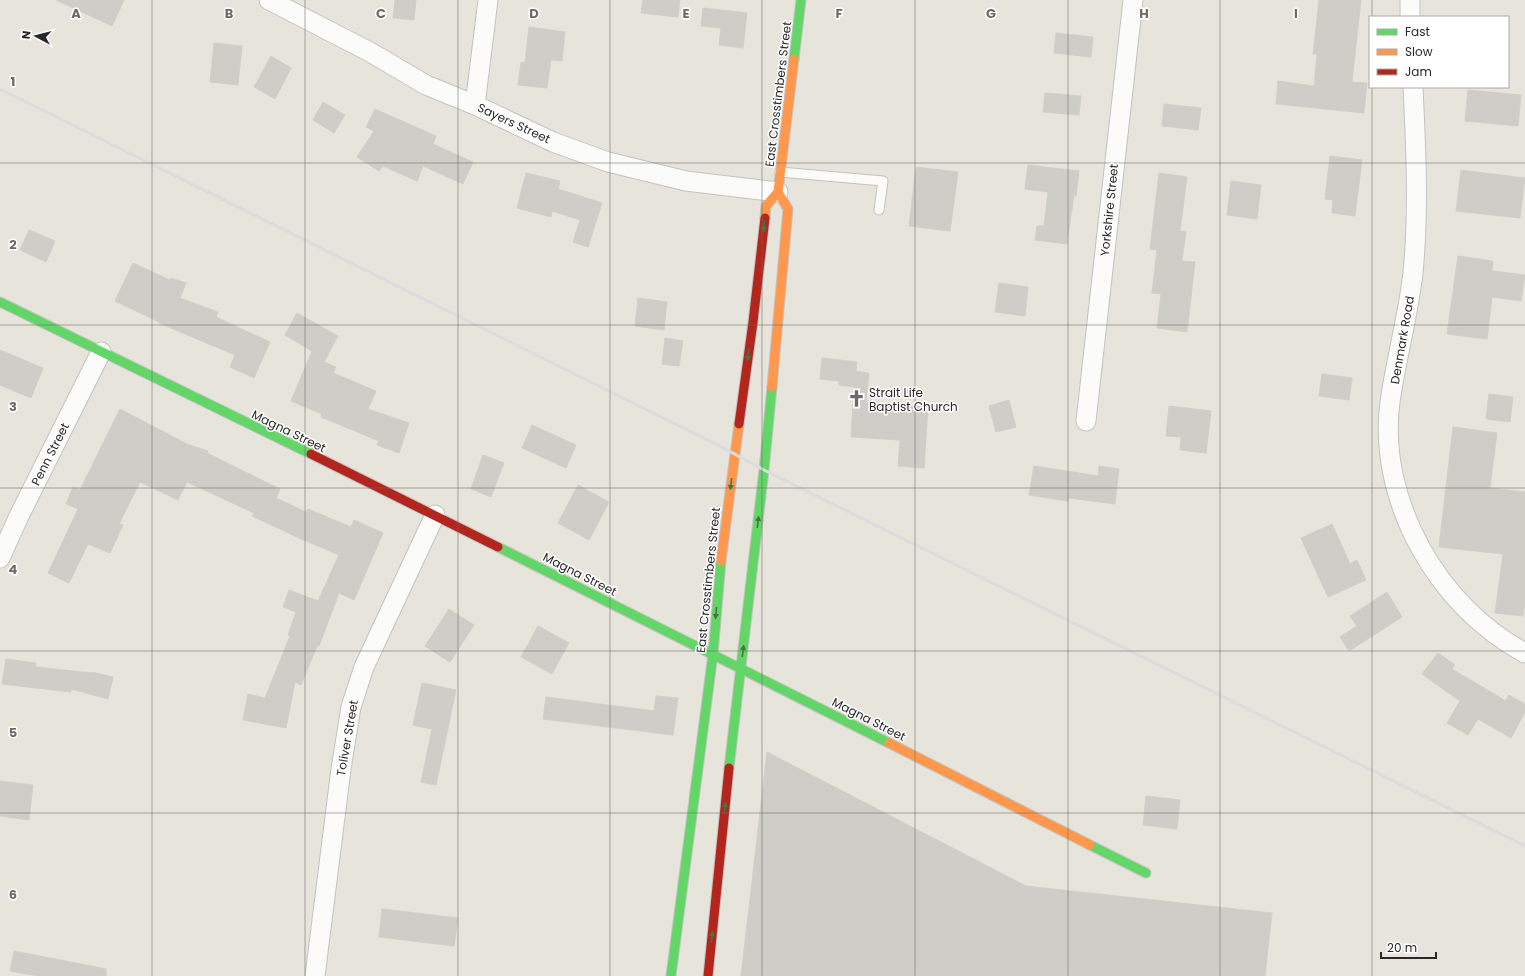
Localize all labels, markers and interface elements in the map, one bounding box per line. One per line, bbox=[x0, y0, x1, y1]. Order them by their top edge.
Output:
text: A bbox=[71, 4, 81, 23]
text: B bbox=[225, 4, 234, 23]
text: C bbox=[376, 4, 386, 23]
text: D bbox=[529, 4, 539, 23]
text: E bbox=[682, 4, 690, 23]
text: F bbox=[835, 4, 843, 23]
text: G bbox=[986, 4, 996, 23]
text: H bbox=[1139, 4, 1149, 23]
text: I bbox=[1294, 4, 1298, 23]
north arrow bbox=[16, 16, 56, 56]
legend bbox=[1369, 16, 1509, 88]
street label: East Crosstimbers Street bbox=[761, 20, 795, 168]
text: Fast bbox=[1405, 23, 1430, 40]
text: N bbox=[18, 30, 35, 40]
text: Slow bbox=[1405, 43, 1433, 60]
text: Jam bbox=[1405, 63, 1432, 80]
text: 1 bbox=[11, 72, 15, 91]
street label: Sayers Street bbox=[475, 99, 553, 147]
street label: Yorkshire Street bbox=[1096, 163, 1122, 257]
one-way arrow bbox=[760, 220, 767, 232]
text: 2 bbox=[9, 235, 17, 254]
street label: Denmark Road bbox=[1386, 295, 1418, 385]
one-way arrow bbox=[745, 349, 751, 361]
place label: Strait Life Baptist Church bbox=[869, 384, 958, 415]
church icon: Strait Life Baptist Church bbox=[846, 389, 866, 409]
text: 3 bbox=[9, 397, 17, 416]
street label: Magna Street bbox=[249, 406, 329, 456]
street label: Penn Street bbox=[27, 420, 73, 488]
one-way arrow bbox=[728, 478, 734, 490]
street label: East Crosstimbers Street bbox=[692, 506, 724, 654]
one-way arrow bbox=[754, 516, 761, 528]
street label: Magna Street bbox=[540, 548, 620, 600]
text: 4 bbox=[9, 560, 18, 579]
one-way arrow bbox=[713, 607, 720, 619]
one-way arrow bbox=[740, 645, 746, 657]
street label: Magna Street bbox=[829, 693, 909, 745]
street label: Toliver Street bbox=[332, 699, 362, 777]
text: 5 bbox=[9, 723, 17, 742]
one-way arrow bbox=[722, 802, 728, 814]
text: 6 bbox=[9, 885, 17, 904]
one-way arrow bbox=[709, 931, 715, 943]
scale bar bbox=[1381, 934, 1436, 960]
text: 20 m bbox=[1387, 939, 1417, 956]

